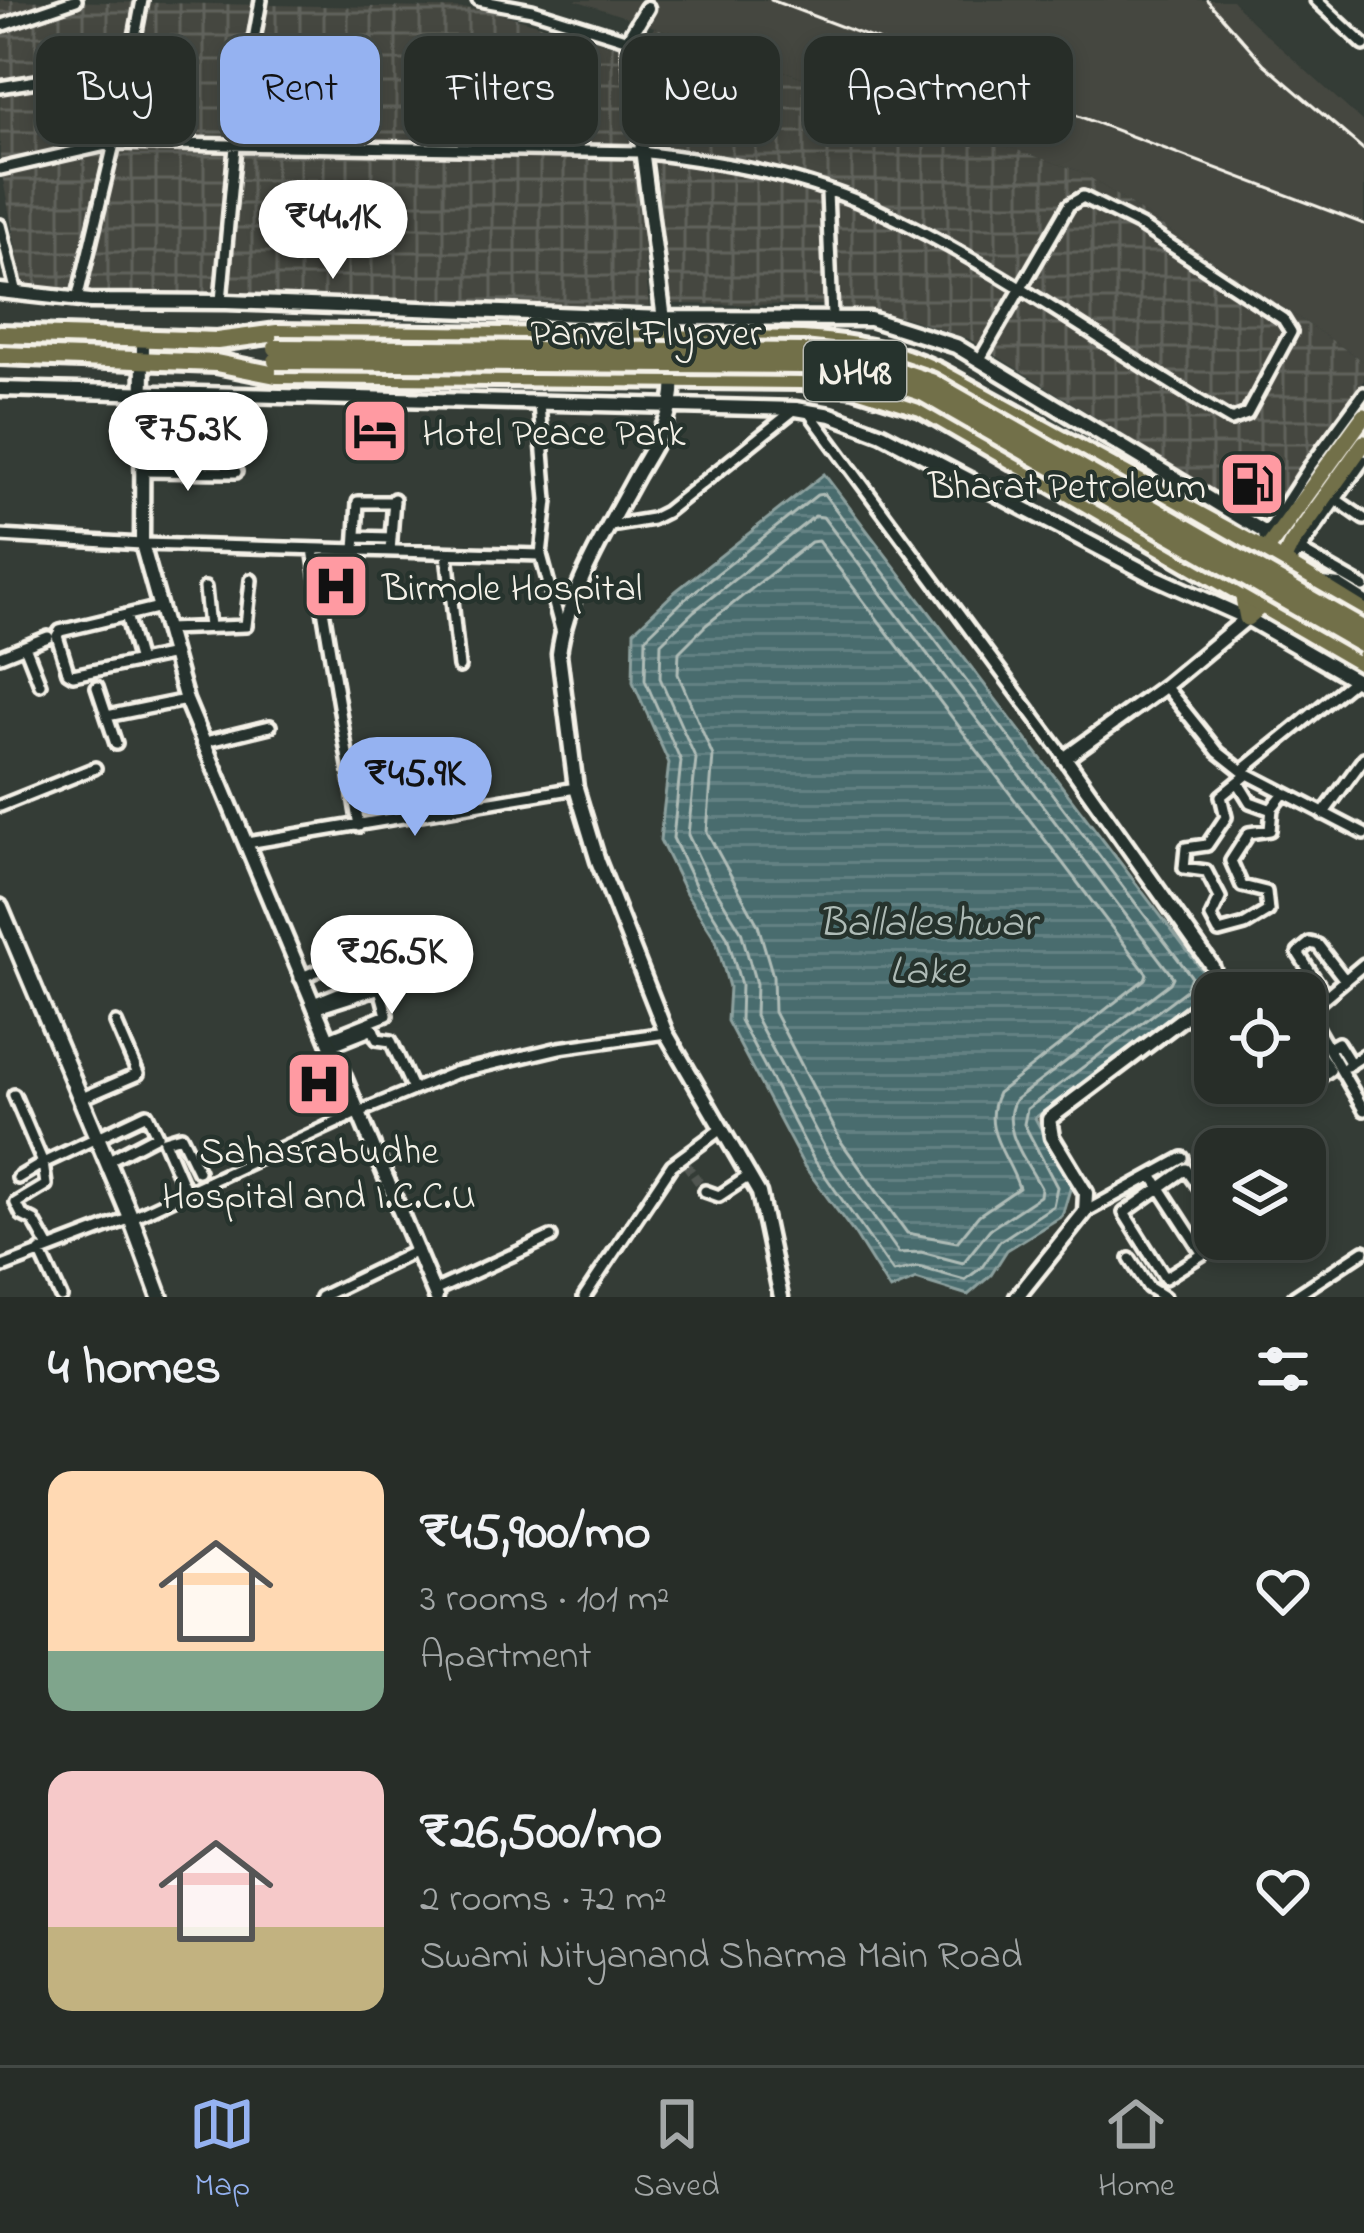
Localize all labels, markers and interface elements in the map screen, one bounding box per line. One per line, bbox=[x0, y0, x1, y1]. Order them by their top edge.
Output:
chip: Buy bbox=[36, 36, 196, 144]
chip: Rent bbox=[220, 36, 380, 144]
chip: Filters bbox=[404, 36, 598, 144]
chip: New bbox=[622, 36, 780, 144]
chip: Apartment bbox=[804, 36, 1073, 144]
pin: ₹44.1K bbox=[235, 180, 431, 282]
text: ₹44.1K bbox=[286, 190, 380, 247]
street label: Panvel Flyover bbox=[530, 307, 763, 364]
road number: NH48 bbox=[804, 341, 906, 401]
pin: ₹75.3K bbox=[90, 392, 286, 494]
hotel icon: Hotel Peace Park bbox=[340, 396, 410, 466]
text: ₹75.3K bbox=[136, 402, 240, 459]
place label: Hotel Peace Park bbox=[422, 407, 687, 464]
fuel station icon: Bharat Petroleum bbox=[1217, 449, 1287, 519]
place label: Bharat Petroleum bbox=[927, 460, 1206, 517]
hospital icon: Birmole Hospital bbox=[301, 551, 371, 621]
place label: Birmole Hospital bbox=[381, 562, 642, 619]
pin: ₹45.9K bbox=[317, 737, 513, 839]
text: ₹45.9K bbox=[365, 747, 465, 804]
water label: Ballaleshwar Lake bbox=[818, 894, 1041, 1003]
pin: ₹26.5K bbox=[294, 915, 490, 1017]
text: ₹26.5K bbox=[337, 925, 447, 982]
map controls bbox=[1194, 972, 1326, 1260]
button: locate bbox=[1194, 972, 1326, 1104]
hospital icon: Sahasrabudhe Hospital and I.C.C.U bbox=[284, 1049, 354, 1119]
place label: Sahasrabudhe Hospital and I.C.C.U bbox=[162, 1125, 476, 1227]
button: layers bbox=[1194, 1128, 1326, 1260]
text: 4 homes bbox=[48, 1332, 221, 1407]
icon: filters bbox=[1250, 1336, 1316, 1402]
text: ₹45,900/mo bbox=[420, 1497, 651, 1572]
icon: home bbox=[144, 1519, 288, 1663]
icon: heart bbox=[1250, 1558, 1316, 1624]
text: 3 rooms · 101 m² bbox=[420, 1572, 670, 1629]
text: Apartment bbox=[420, 1629, 592, 1686]
text: ₹26,500/mo bbox=[420, 1797, 662, 1872]
icon: home bbox=[144, 1819, 288, 1963]
icon: heart bbox=[1250, 1858, 1316, 1924]
text: 2 rooms · 72 m² bbox=[420, 1872, 667, 1929]
text: Swami Nityanand Sharma Main Road bbox=[420, 1929, 1022, 1986]
tab: Map bbox=[189, 2091, 255, 2211]
tab: Saved bbox=[634, 2091, 720, 2211]
tab: Home bbox=[1098, 2091, 1175, 2211]

